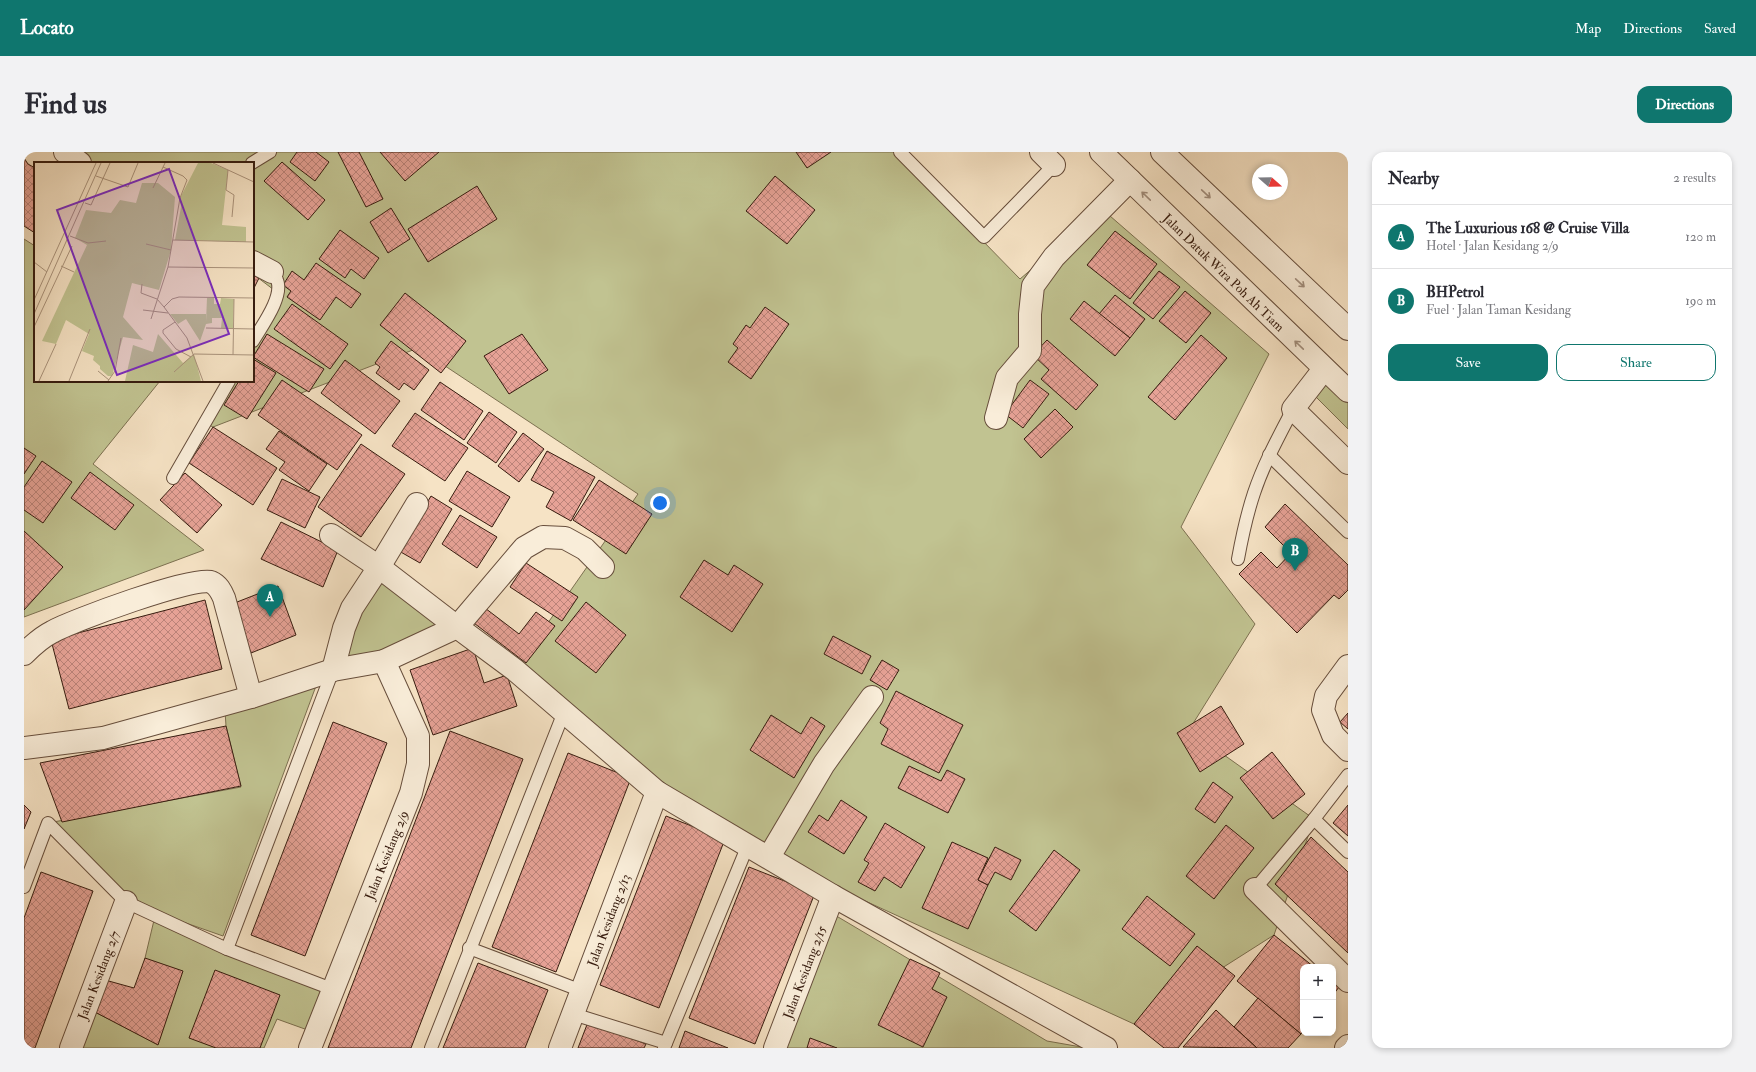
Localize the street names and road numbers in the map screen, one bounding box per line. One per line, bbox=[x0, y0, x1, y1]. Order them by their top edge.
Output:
street label: Jalan Datuk Wira Poh Ah Tiam bbox=[1158, 210, 1288, 335]
street label: Jalan Kesidang 2/9 bbox=[361, 808, 412, 903]
street label: Jalan Kesidang 2/13 bbox=[584, 872, 634, 970]
street label: Jalan Kesidang 2/15 bbox=[779, 923, 830, 1022]
street label: Jalan Kesidang 2/7 bbox=[74, 929, 123, 1023]

